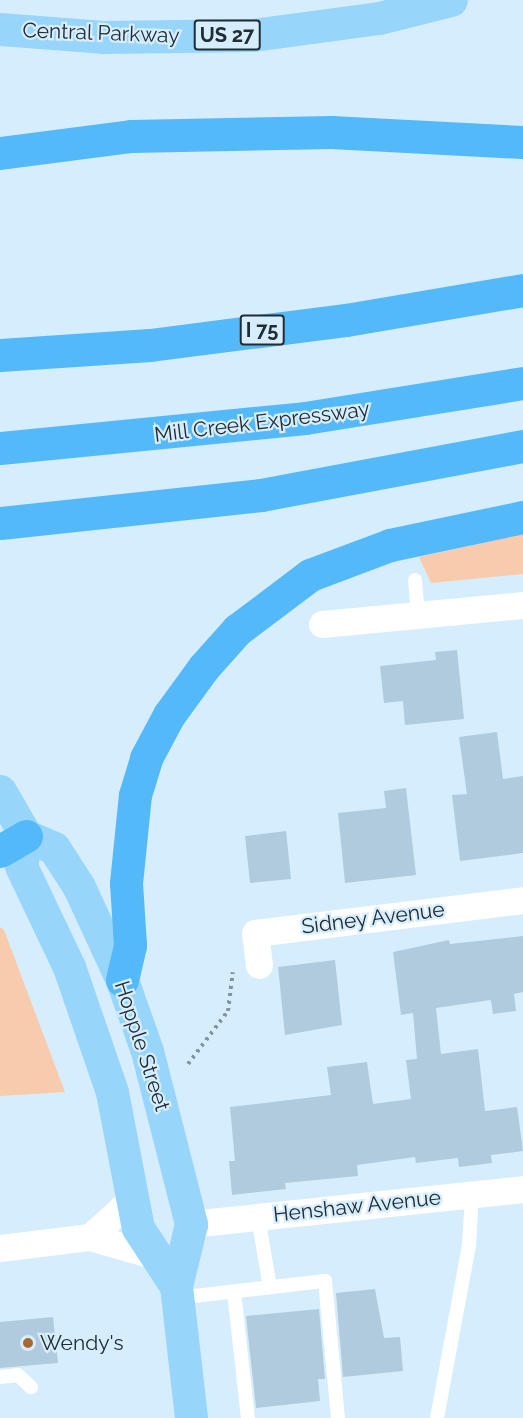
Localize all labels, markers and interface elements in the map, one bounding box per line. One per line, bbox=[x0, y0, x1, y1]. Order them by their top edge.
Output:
street label: Central Parkway bbox=[22, 18, 180, 48]
road number: US 27 bbox=[192, 18, 262, 52]
road number: I 75 bbox=[240, 313, 284, 347]
street label: Mill Creek Expressway bbox=[153, 396, 371, 448]
street label: Sidney Avenue bbox=[299, 897, 447, 939]
street label: Hopple Street bbox=[109, 978, 175, 1114]
street label: Henshaw Avenue bbox=[271, 1185, 443, 1227]
place label: Wendy's bbox=[40, 1330, 124, 1356]
marker: Wendy's bbox=[21, 1336, 35, 1350]

